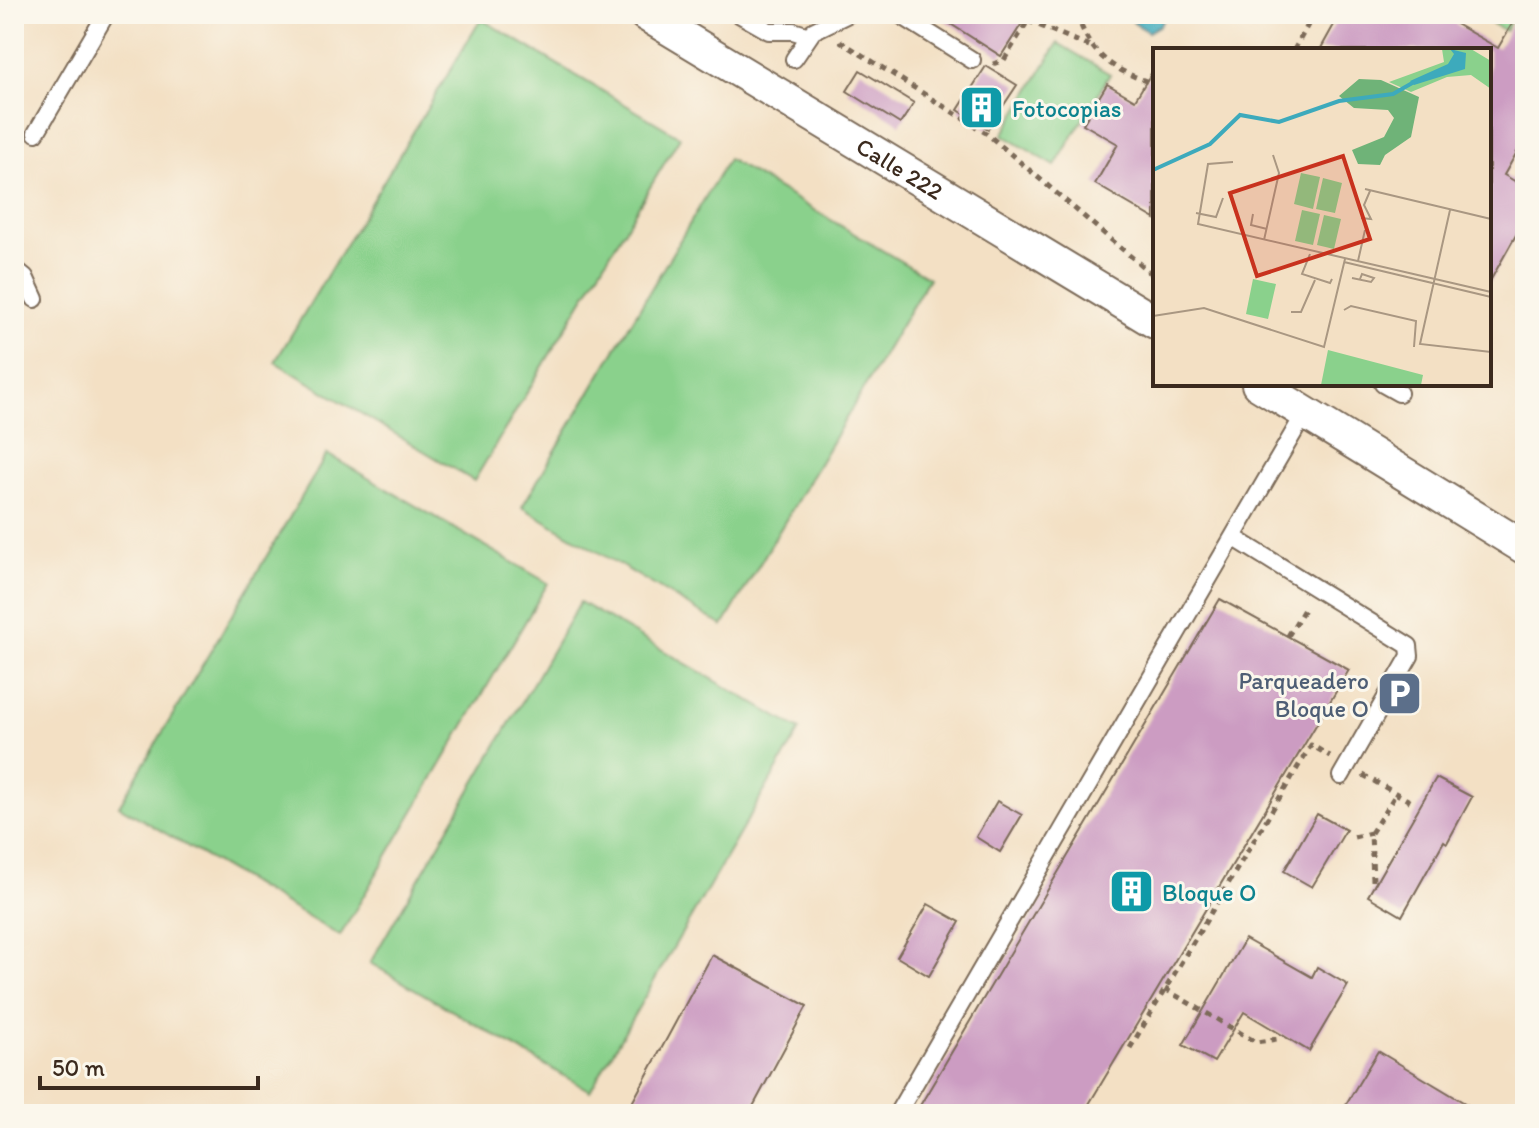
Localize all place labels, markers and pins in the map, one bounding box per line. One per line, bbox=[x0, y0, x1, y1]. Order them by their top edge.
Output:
building icon: Fotocopias bbox=[957, 84, 1005, 132]
place label: Fotocopias bbox=[1012, 94, 1121, 123]
place label: Parqueadero Bloque O bbox=[1238, 666, 1369, 723]
parking icon: Parqueadero Bloque O bbox=[1376, 670, 1424, 718]
building icon: Bloque O bbox=[1107, 868, 1155, 916]
place label: Bloque O bbox=[1162, 878, 1256, 907]

